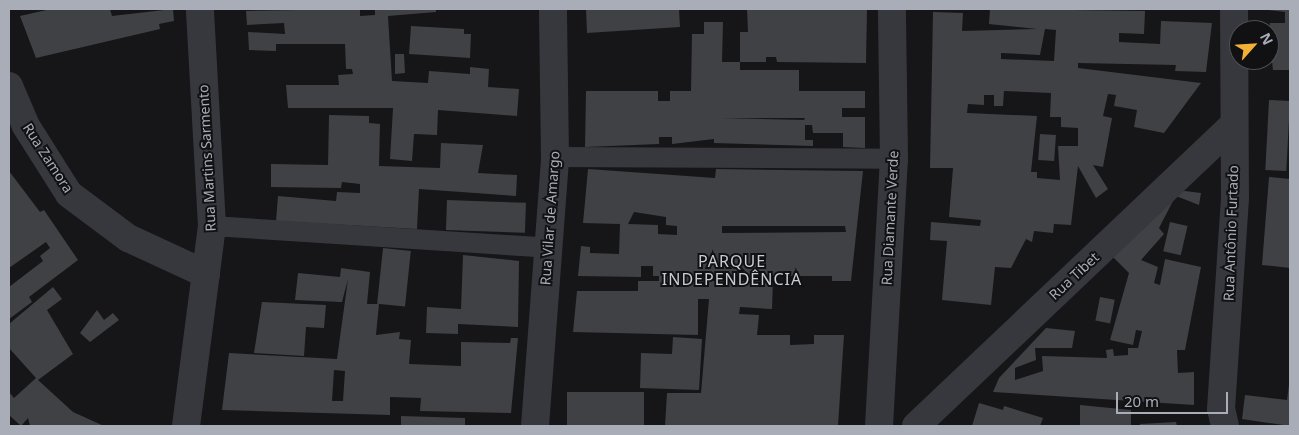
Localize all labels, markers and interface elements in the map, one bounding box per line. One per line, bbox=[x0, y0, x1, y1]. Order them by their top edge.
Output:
north arrow bbox=[1229, 20, 1279, 70]
text: N bbox=[1256, 29, 1278, 48]
street label: Rua Martins Sarmento bbox=[195, 84, 219, 232]
street label: Rua Zamora bbox=[19, 120, 77, 196]
street label: Rua Vilar de Amargo bbox=[537, 150, 563, 286]
street label: Rua Diamante Verde bbox=[878, 150, 902, 286]
street label: Rua Antônio Furtado bbox=[1220, 165, 1242, 301]
street label: Rua Tibet bbox=[1046, 249, 1102, 303]
district label: PARQUE INDEPENDÊNCIA bbox=[660, 251, 804, 289]
scale bar bbox=[1119, 382, 1232, 414]
text: 20 m bbox=[1124, 391, 1159, 411]

